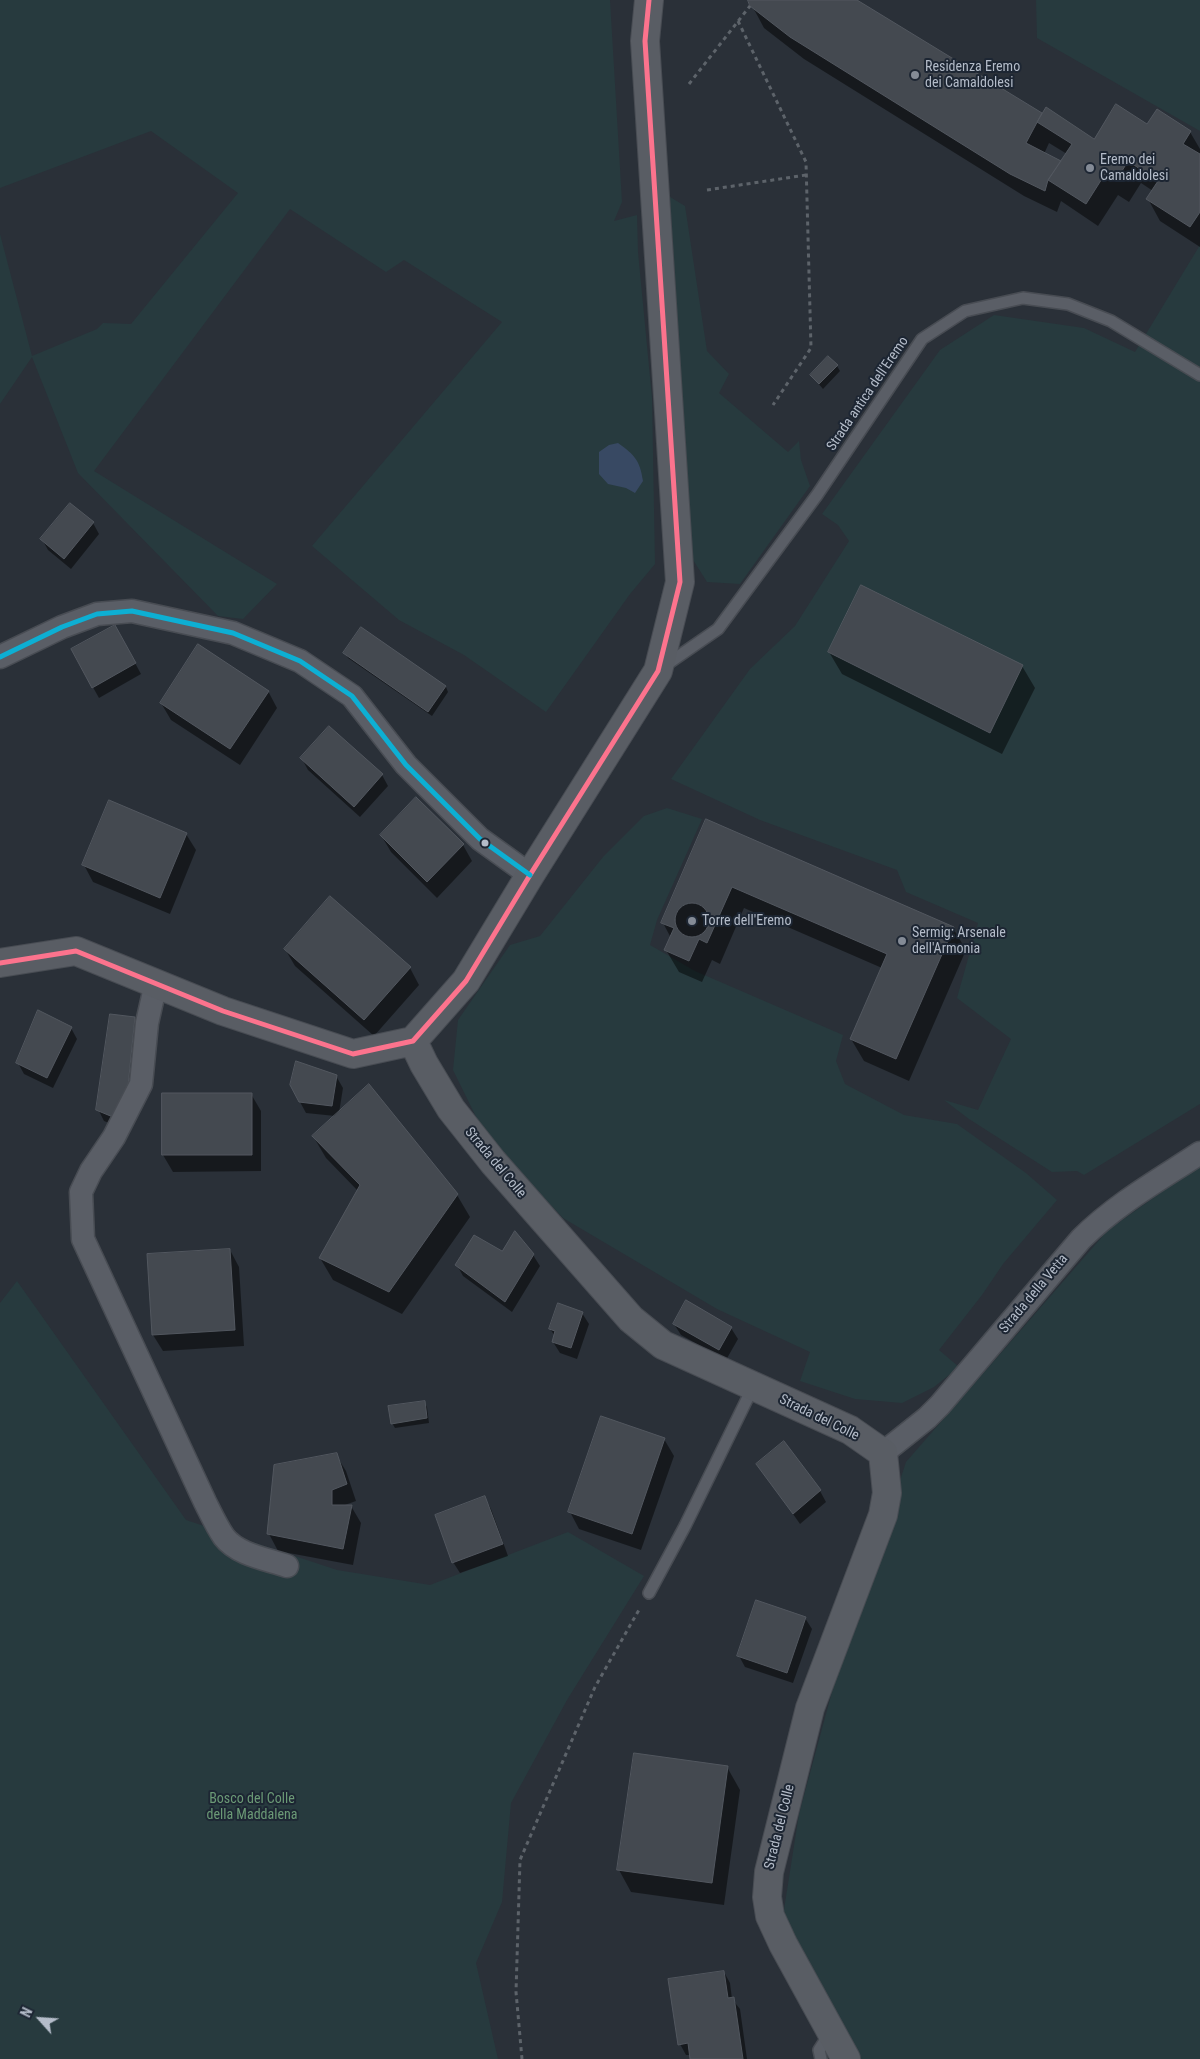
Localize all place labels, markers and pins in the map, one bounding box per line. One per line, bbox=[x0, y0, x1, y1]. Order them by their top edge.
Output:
place label: Residenza Eremo dei Camaldolesi bbox=[925, 59, 1020, 92]
marker: Residenza Eremo dei Camaldolesi bbox=[909, 69, 921, 81]
place label: Eremo dei Camaldolesi bbox=[1100, 152, 1168, 184]
marker: Eremo dei Camaldolesi bbox=[1084, 162, 1096, 174]
unlabelled marker bbox=[480, 838, 490, 848]
place label: Torre dell'Eremo bbox=[702, 913, 791, 929]
marker: Torre dell'Eremo bbox=[686, 915, 698, 927]
place label: Sermig: Arsenale dell'Armonia bbox=[912, 925, 1006, 958]
marker: Sermig: Arsenale dell'Armonia bbox=[896, 935, 908, 947]

